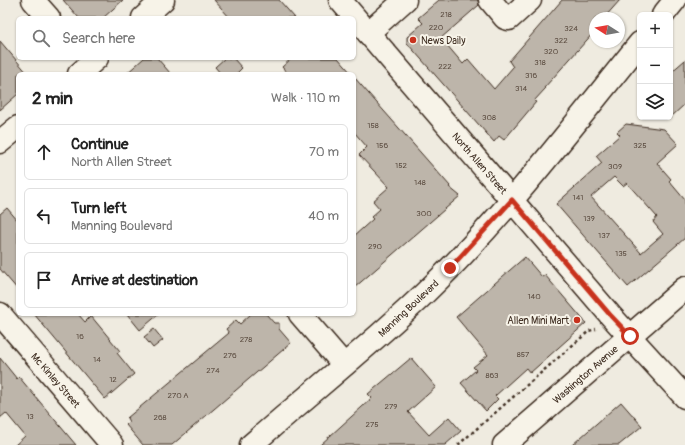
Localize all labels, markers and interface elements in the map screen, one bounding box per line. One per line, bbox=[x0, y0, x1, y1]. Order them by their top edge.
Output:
house number: 218 bbox=[440, 10, 452, 19]
north arrow bbox=[589, 12, 625, 48]
map controls bbox=[637, 12, 673, 120]
button: + bbox=[637, 12, 673, 48]
search box bbox=[16, 16, 356, 60]
house number: 220 bbox=[429, 23, 444, 32]
house number: 324 bbox=[564, 24, 578, 33]
icon: search bbox=[30, 27, 52, 49]
text: Search here bbox=[62, 29, 135, 48]
marker: News Daily bbox=[408, 35, 418, 45]
place label: News Daily bbox=[421, 35, 466, 47]
house number: 322 bbox=[554, 36, 568, 45]
house number: 320 bbox=[544, 47, 559, 56]
button: − bbox=[637, 48, 673, 84]
house number: 318 bbox=[534, 58, 546, 67]
house number: 222 bbox=[438, 62, 452, 71]
house number: 316 bbox=[525, 71, 537, 80]
house number: 314 bbox=[515, 84, 527, 93]
button: layers bbox=[637, 84, 673, 120]
text: 2 min bbox=[32, 88, 73, 109]
text: Walk · 110 m bbox=[271, 90, 340, 106]
house number: 308 bbox=[482, 113, 496, 122]
house number: 158 bbox=[367, 121, 379, 130]
street label: North Allen Street bbox=[449, 130, 510, 198]
text: Continue bbox=[71, 135, 129, 154]
icon: ahead bbox=[33, 141, 55, 163]
house number: 156 bbox=[376, 141, 388, 150]
house number: 325 bbox=[633, 141, 647, 150]
text: 70 m bbox=[309, 144, 339, 160]
text: North Allen Street bbox=[71, 154, 172, 170]
house number: 152 bbox=[395, 161, 407, 170]
house number: 309 bbox=[608, 162, 622, 171]
house number: 148 bbox=[414, 178, 426, 187]
house number: 141 bbox=[573, 193, 583, 202]
text: Turn left bbox=[71, 199, 127, 218]
icon: left bbox=[33, 205, 55, 227]
text: 40 m bbox=[308, 208, 339, 224]
house number: 300 bbox=[416, 209, 432, 218]
house number: 139 bbox=[583, 214, 595, 223]
text: Manning Boulevard bbox=[71, 218, 173, 234]
house number: 137 bbox=[598, 231, 611, 240]
house number: 290 bbox=[368, 242, 383, 251]
house number: 135 bbox=[615, 249, 627, 258]
route end bbox=[441, 259, 459, 277]
icon: arrive bbox=[33, 269, 55, 291]
text: Arrive at destination bbox=[71, 271, 198, 290]
street label: Manning Boulevard bbox=[376, 278, 441, 340]
house number: 140 bbox=[527, 292, 541, 301]
place label: Allen Mini Mart bbox=[507, 315, 570, 327]
marker: Allen Mini Mart bbox=[572, 315, 582, 325]
route start bbox=[621, 327, 639, 345]
house number: 16 bbox=[76, 332, 84, 341]
house number: 278 bbox=[240, 335, 252, 344]
street label: Washington Avenue bbox=[551, 343, 621, 406]
house number: 857 bbox=[517, 350, 530, 359]
street label: Mc Kinley Street bbox=[28, 351, 83, 411]
house number: 276 bbox=[223, 351, 237, 360]
house number: 14 bbox=[93, 355, 101, 364]
house number: 274 bbox=[206, 366, 220, 375]
house number: 863 bbox=[485, 371, 499, 380]
house number: 12 bbox=[109, 375, 117, 384]
house number: 270 A bbox=[167, 391, 189, 400]
house number: 279 bbox=[385, 402, 397, 411]
house number: 13 bbox=[26, 412, 34, 421]
house number: 268 bbox=[153, 413, 167, 422]
house number: 275 bbox=[365, 420, 379, 429]

